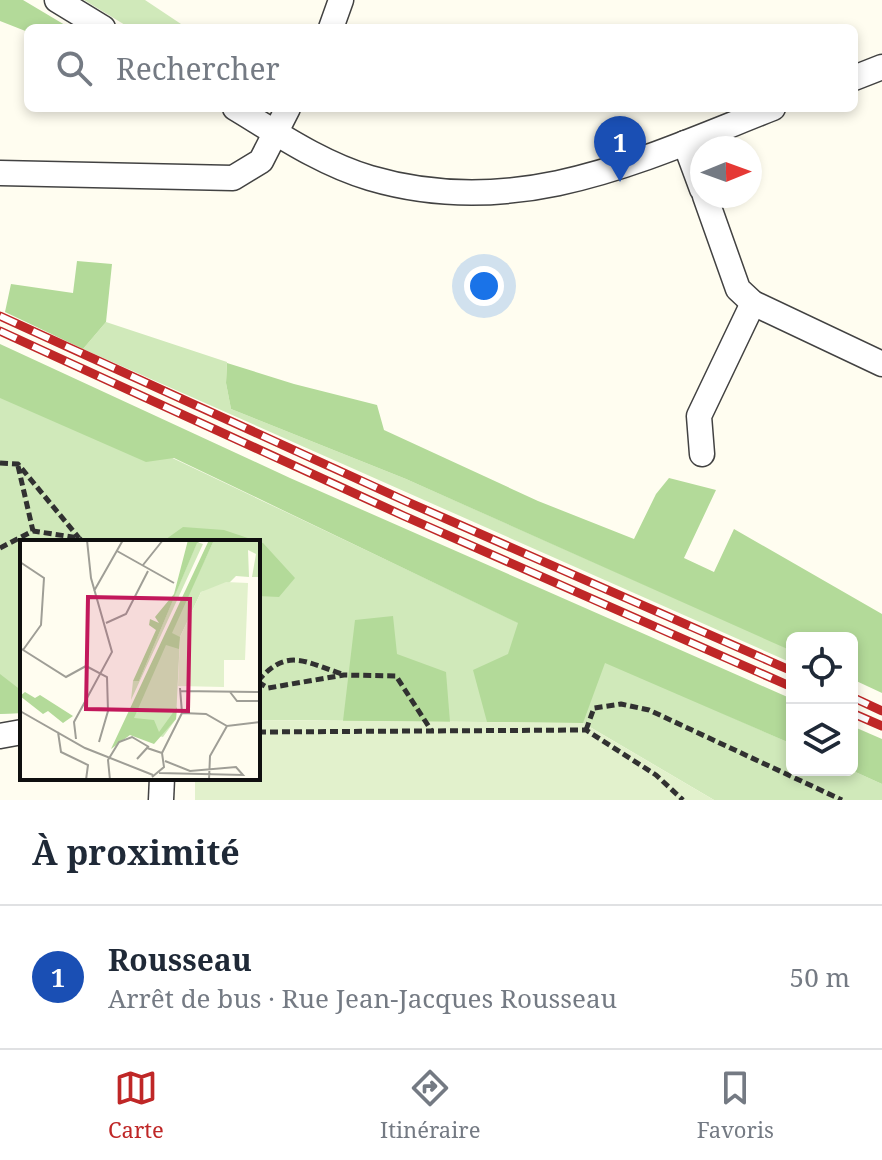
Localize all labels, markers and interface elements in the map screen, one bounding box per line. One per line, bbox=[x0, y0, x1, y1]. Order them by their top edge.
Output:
search box bbox=[24, 24, 858, 112]
icon: search bbox=[52, 46, 96, 90]
text: Rechercher bbox=[116, 48, 280, 89]
pin: 1 bbox=[594, 116, 646, 182]
north arrow bbox=[690, 136, 762, 208]
your location bbox=[464, 266, 504, 306]
inset map bbox=[20, 540, 260, 780]
map controls bbox=[786, 632, 858, 776]
button: locate bbox=[786, 632, 858, 704]
button: layers bbox=[786, 704, 858, 776]
text: À proximité bbox=[32, 829, 240, 875]
text: Rousseau bbox=[108, 939, 252, 980]
text: 1 bbox=[51, 959, 65, 995]
text: 50 m bbox=[790, 959, 850, 995]
text: Arrêt de bus · Rue Jean-Jacques Rousseau bbox=[108, 980, 617, 1016]
tab: Carte bbox=[108, 1066, 164, 1144]
tab: Itinéraire bbox=[380, 1066, 480, 1144]
tab: Favoris bbox=[697, 1066, 774, 1144]

